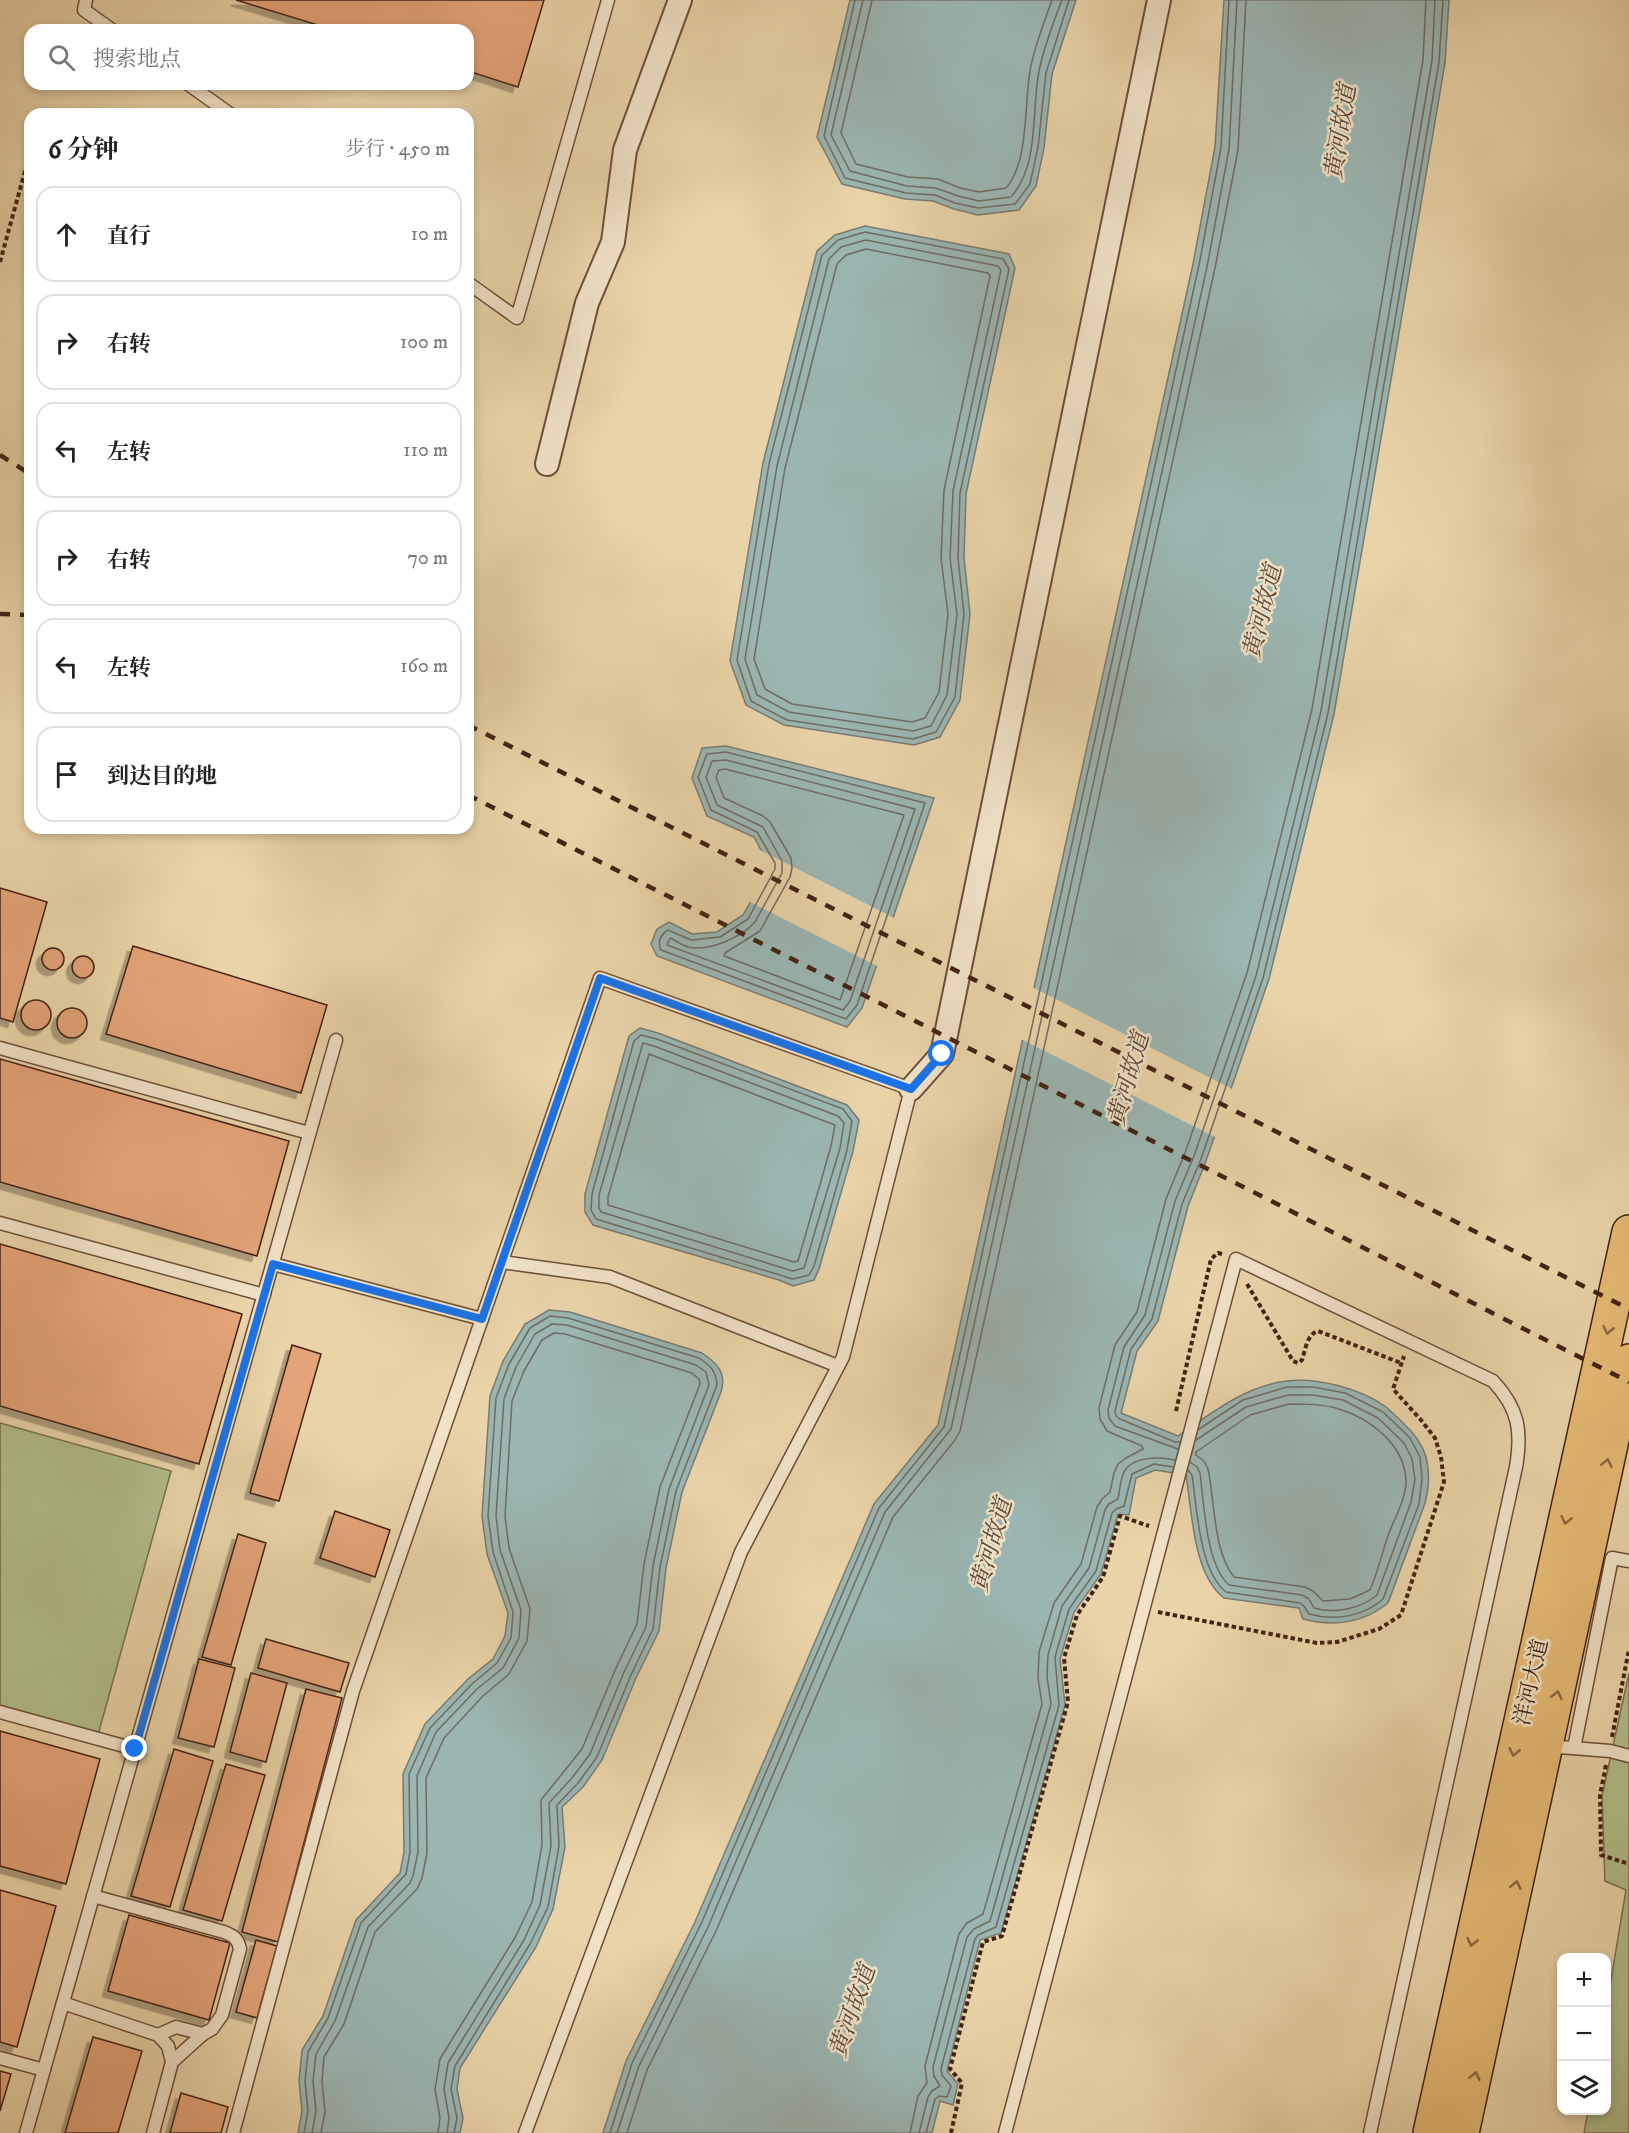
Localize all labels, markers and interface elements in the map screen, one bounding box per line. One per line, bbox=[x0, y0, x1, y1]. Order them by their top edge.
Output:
search box bbox=[24, 24, 474, 90]
icon: search bbox=[45, 41, 78, 74]
text: 搜索地点 bbox=[93, 46, 181, 73]
water label: 黄河故道 bbox=[1319, 79, 1364, 182]
text: 6 分钟 bbox=[48, 134, 119, 167]
text: 步行 · 450 m bbox=[345, 137, 450, 162]
icon: ahead bbox=[50, 218, 83, 251]
text: 10 m bbox=[411, 222, 448, 247]
text: 直行 bbox=[107, 223, 151, 250]
icon: right bbox=[50, 326, 83, 359]
text: 100 m bbox=[400, 330, 448, 355]
text: 右转 bbox=[107, 331, 151, 358]
icon: left bbox=[50, 434, 83, 467]
text: 110 m bbox=[403, 438, 448, 463]
text: 左转 bbox=[107, 439, 151, 466]
icon: right bbox=[50, 542, 83, 575]
text: 70 m bbox=[407, 546, 448, 571]
text: 右转 bbox=[107, 547, 151, 574]
water label: 黄河故道 bbox=[1237, 559, 1290, 662]
icon: left bbox=[50, 650, 83, 683]
text: 160 m bbox=[400, 654, 448, 679]
text: 左转 bbox=[107, 655, 151, 682]
icon: arrive bbox=[50, 758, 83, 791]
text: 到达目的地 bbox=[107, 763, 217, 790]
water label: 黄河故道 bbox=[1101, 1026, 1157, 1130]
route start bbox=[928, 1040, 954, 1066]
one-way arrow bbox=[1602, 1325, 1615, 1335]
one-way arrow bbox=[1599, 1458, 1612, 1468]
water label: 黄河故道 bbox=[964, 1492, 1020, 1596]
one-way arrow bbox=[1560, 1515, 1573, 1525]
street label: 洋河大道 bbox=[1508, 1636, 1555, 1728]
one-way arrow bbox=[1549, 1690, 1562, 1700]
route end bbox=[121, 1735, 147, 1761]
one-way arrow bbox=[1509, 1746, 1522, 1756]
one-way arrow bbox=[1508, 1880, 1521, 1890]
one-way arrow bbox=[1466, 1937, 1479, 1947]
map controls bbox=[1557, 1953, 1611, 2115]
button: + bbox=[1557, 1953, 1611, 2007]
water label: 黄河故道 bbox=[823, 1958, 884, 2062]
button: − bbox=[1557, 2007, 1611, 2061]
button: layers bbox=[1557, 2061, 1611, 2115]
one-way arrow bbox=[1467, 2071, 1480, 2081]

